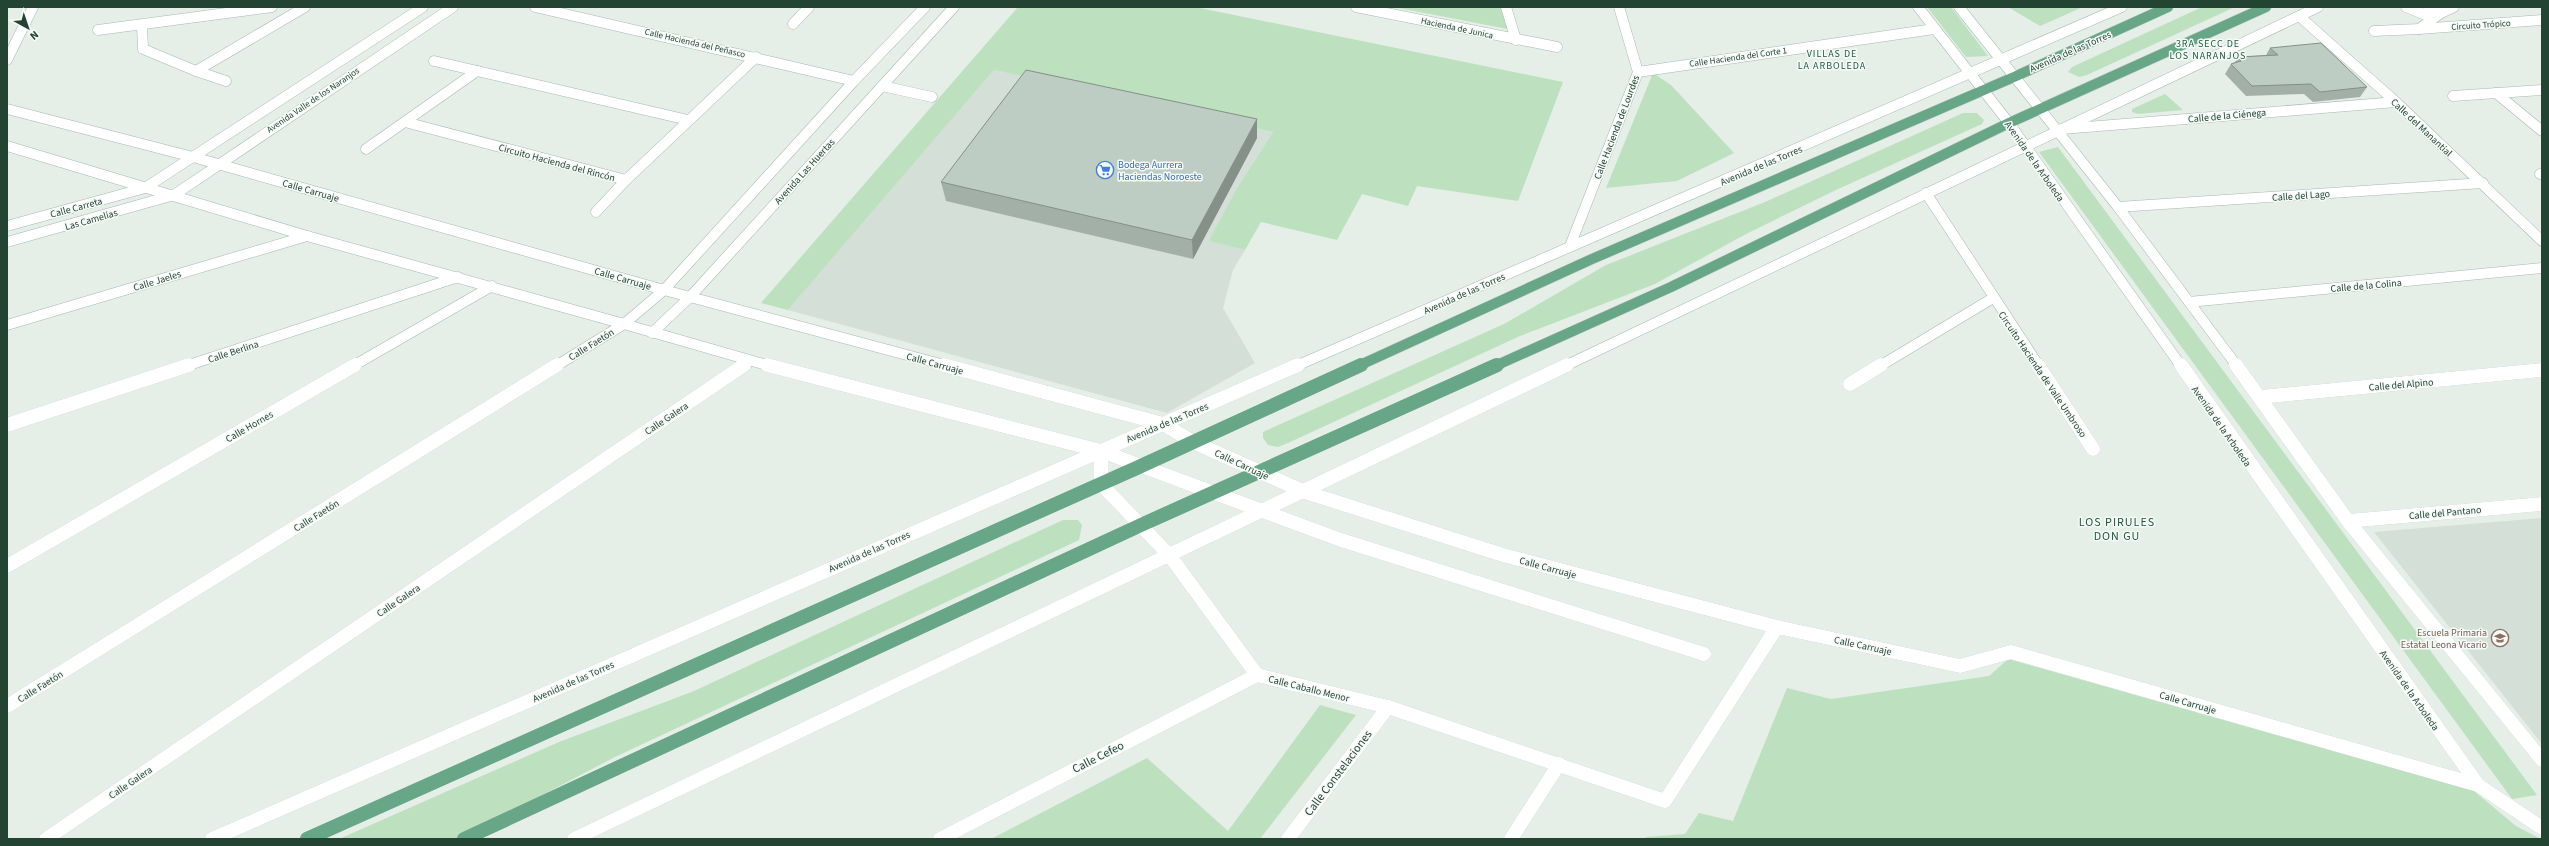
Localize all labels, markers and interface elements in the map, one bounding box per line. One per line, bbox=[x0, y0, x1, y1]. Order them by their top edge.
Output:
north arrow bbox=[8, 8, 48, 48]
street label: Hacienda de Junica bbox=[1420, 14, 1494, 42]
street label: Circuito Trópico bbox=[2451, 17, 2511, 34]
street label: Calle Hacienda del Peñasco bbox=[643, 26, 747, 61]
text: N bbox=[26, 27, 42, 43]
street label: Avenida de las Torres bbox=[2027, 28, 2113, 76]
district label: 3RA SECC DE LOS NARANJOS bbox=[2170, 37, 2246, 63]
street label: Calle Hacienda del Corte 1 bbox=[1688, 44, 1788, 71]
district label: VILLAS DE LA ARBOLEDA bbox=[1798, 47, 1866, 73]
street label: Avenida Valle de los Naranjos bbox=[264, 64, 362, 136]
street label: Calle Hacienda de Lourdes bbox=[1591, 73, 1643, 181]
street label: Calle del Manantial bbox=[2387, 95, 2456, 160]
street label: Calle de la Ciénega bbox=[2187, 106, 2267, 126]
street label: Avenida de la Arboleda bbox=[2001, 118, 2067, 205]
street label: Avenida Las Huertas bbox=[771, 136, 838, 208]
street label: Circuito Hacienda del Rincón bbox=[497, 141, 617, 185]
street label: Avenida de las Torres bbox=[1718, 142, 1805, 190]
place label: Bodega Aurrera Haciendas Noroeste bbox=[1118, 158, 1202, 184]
supermarket icon: Bodega Aurrera Haciendas Noroeste bbox=[1095, 160, 1115, 180]
street label: Calle Carruaje bbox=[281, 176, 341, 206]
street label: Calle del Lago bbox=[2272, 187, 2331, 205]
street label: Calle Carreta bbox=[49, 194, 104, 222]
street label: Las Camelias bbox=[63, 206, 119, 234]
street label: Calle Carruaje bbox=[593, 264, 653, 294]
street label: Calle Jaeles bbox=[132, 267, 183, 295]
street label: Avenida de las Torres bbox=[1421, 270, 1507, 318]
street label: Calle de la Colina bbox=[2330, 276, 2402, 296]
street label: Circuito Hacienda de Valle Umbroso bbox=[1995, 309, 2090, 440]
street label: Calle Faetón bbox=[566, 325, 617, 364]
street label: Calle Berlina bbox=[206, 337, 261, 367]
street label: Calle Carruaje bbox=[905, 350, 965, 378]
street label: Calle del Alpino bbox=[2368, 375, 2434, 395]
street label: Avenida de la Arboleda bbox=[2188, 383, 2254, 470]
street label: Calle Galera bbox=[642, 399, 691, 439]
street label: Avenida de las Torres bbox=[1124, 399, 1211, 447]
street label: Calle Hornes bbox=[223, 408, 276, 446]
street label: Calle Carruaje bbox=[1212, 446, 1271, 484]
street label: Calle Faetón bbox=[291, 496, 342, 535]
street label: Calle del Pantano bbox=[2408, 503, 2482, 523]
district label: LOS PIRULES DON GU bbox=[2079, 514, 2155, 545]
street label: Avenida de las Torres bbox=[826, 528, 912, 576]
street label: Calle Carruaje bbox=[1518, 554, 1578, 582]
street label: Calle Galera bbox=[374, 581, 423, 621]
place label: Escuela Primaria Estatal Leona Vicario bbox=[2401, 626, 2487, 652]
school or university icon: Escuela Primaria Estatal Leona Vicario bbox=[2490, 628, 2510, 648]
street label: Calle Carruaje bbox=[1833, 633, 1893, 659]
street label: Avenida de la Arboleda bbox=[2376, 647, 2442, 734]
street label: Avenida de las Torres bbox=[530, 658, 616, 706]
street label: Calle Faetón bbox=[15, 667, 66, 706]
street label: Calle Caballo Menor bbox=[1267, 672, 1351, 706]
street label: Calle Carruaje bbox=[2158, 688, 2218, 718]
street label: Calle Constelaciones bbox=[1300, 727, 1376, 820]
street label: Calle Cefeo bbox=[1069, 737, 1127, 778]
street label: Calle Galera bbox=[106, 763, 155, 803]

